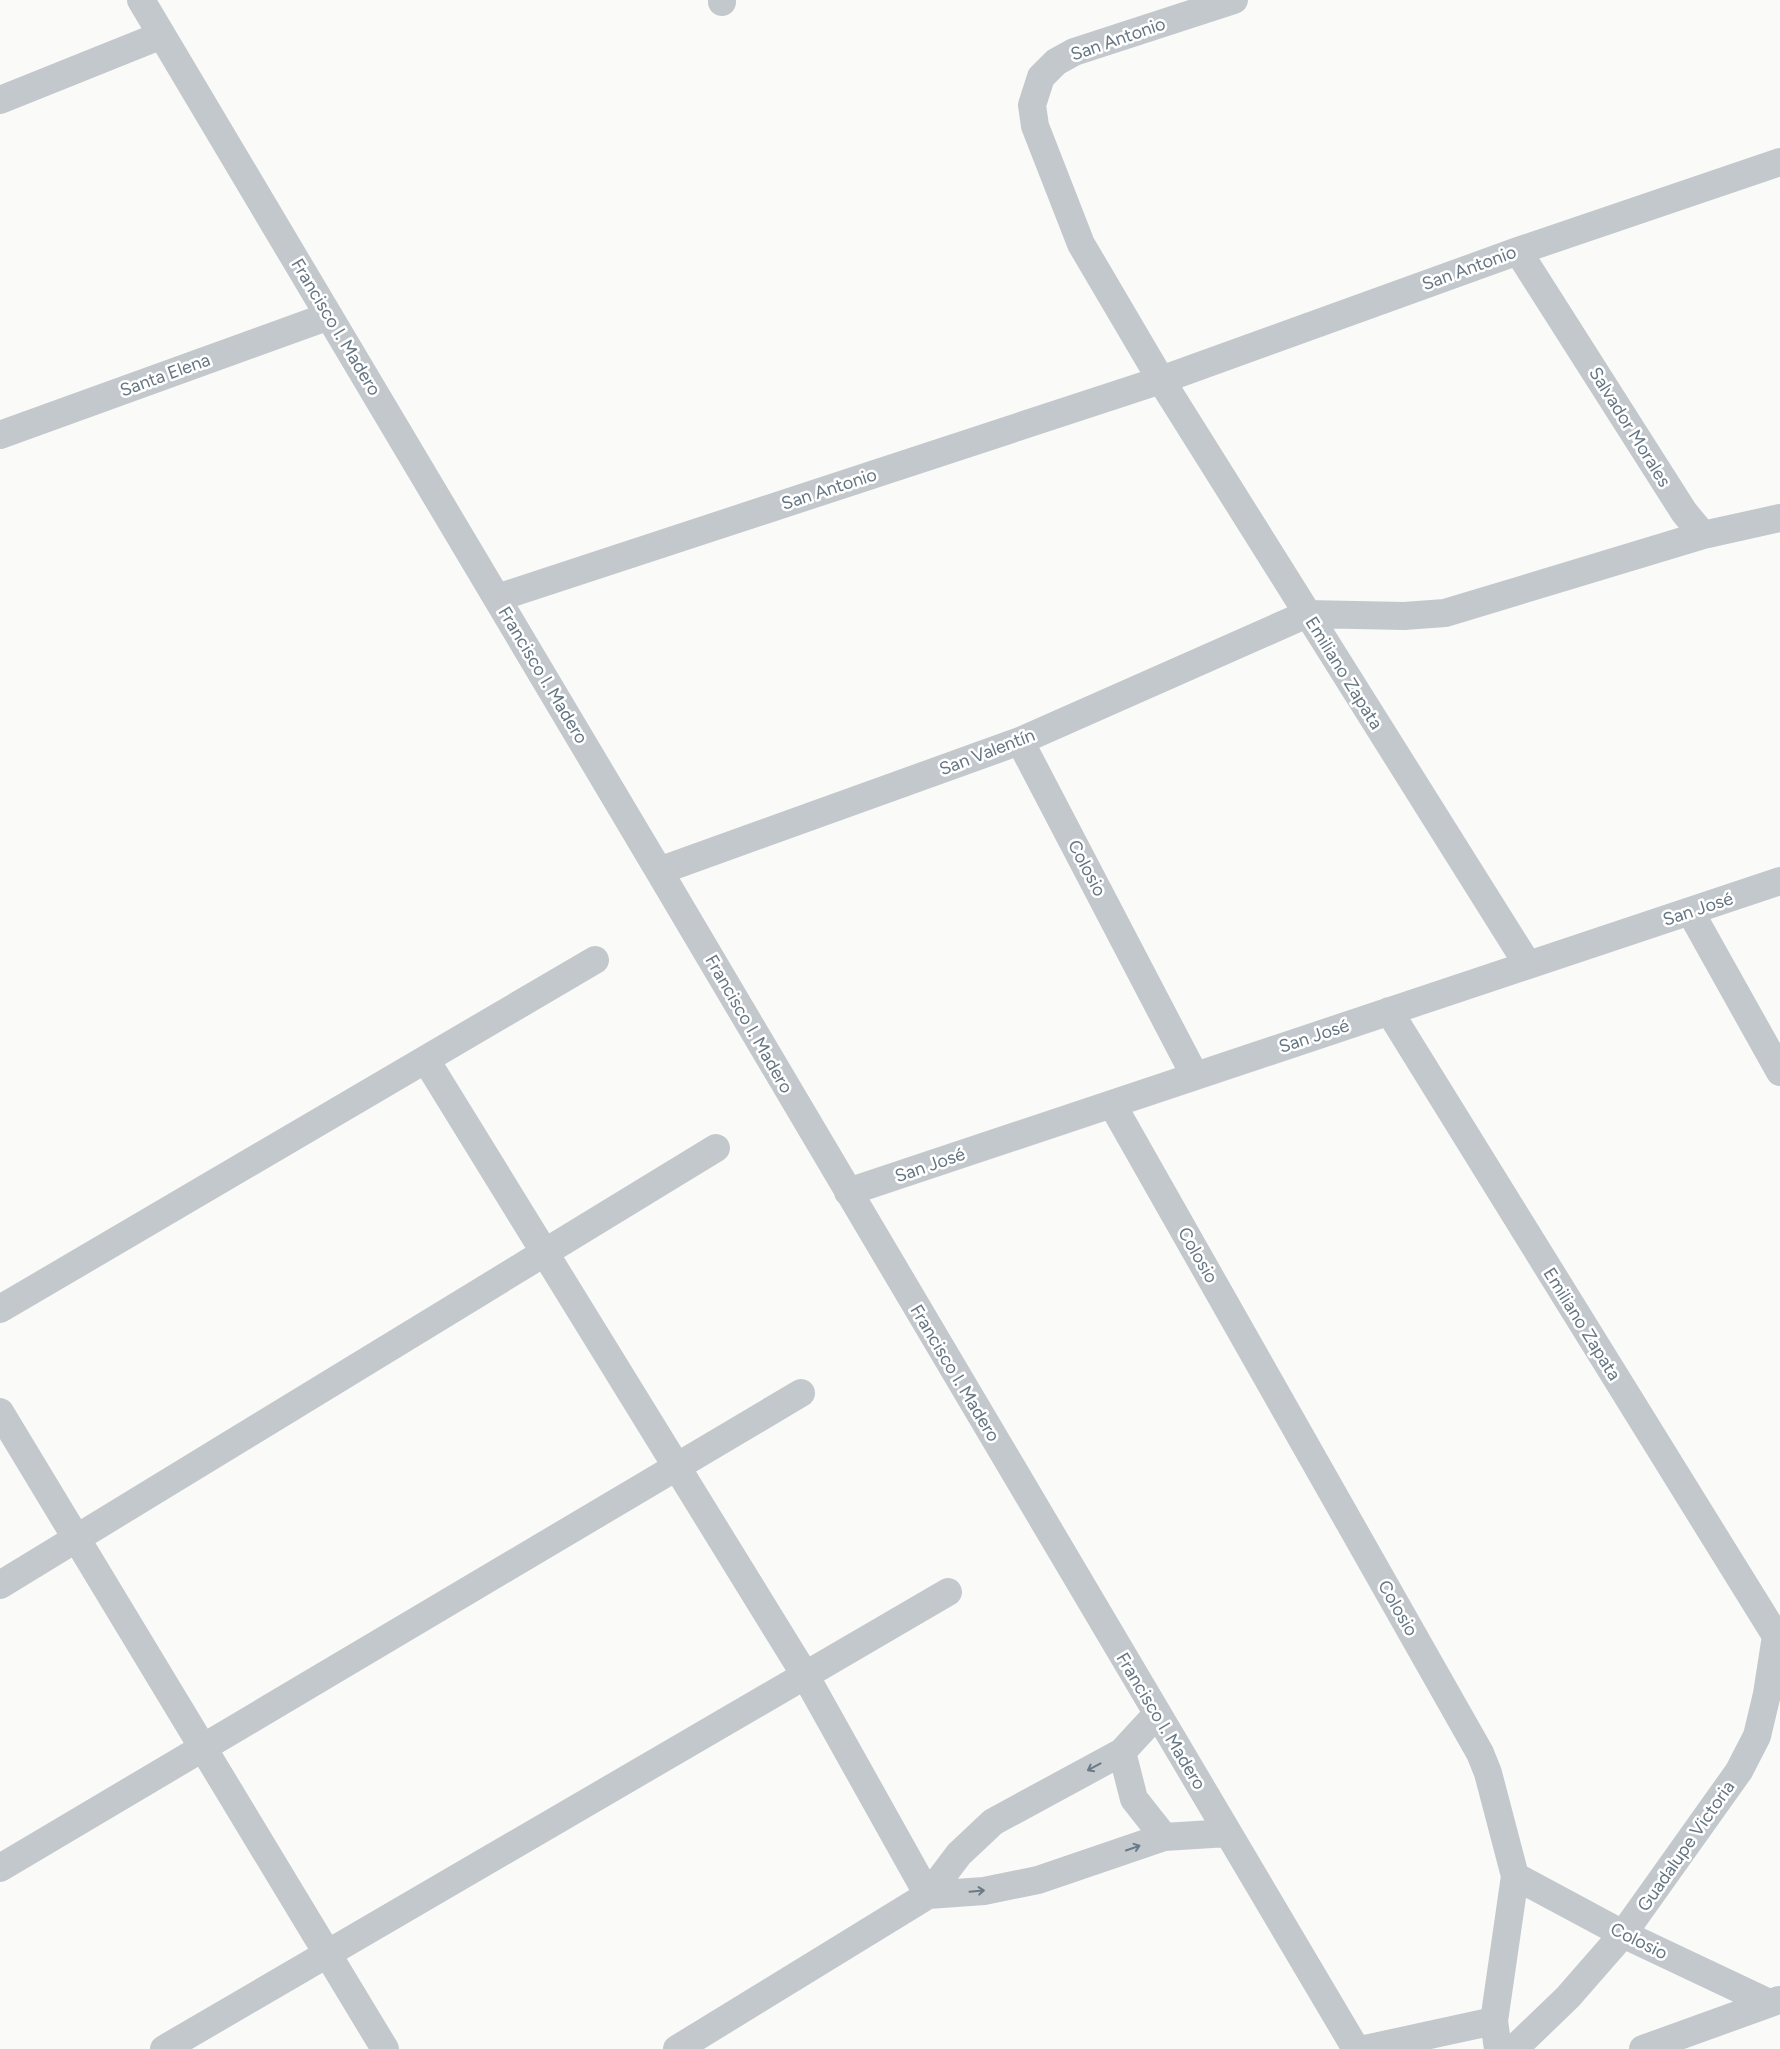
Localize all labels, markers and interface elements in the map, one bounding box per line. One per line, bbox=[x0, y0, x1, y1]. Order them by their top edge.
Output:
street label: San Antonio bbox=[1068, 13, 1168, 65]
street label: San Antonio bbox=[1419, 241, 1519, 295]
street label: Francisco I. Madero bbox=[286, 254, 386, 400]
street label: Santa Elena bbox=[117, 349, 213, 401]
street label: Salvador Morales bbox=[1584, 363, 1676, 491]
street label: San Antonio bbox=[779, 463, 879, 515]
street label: Francisco I. Madero bbox=[493, 602, 593, 748]
street label: Emiliano Zapata bbox=[1301, 613, 1387, 733]
street label: San Valentín bbox=[936, 724, 1038, 780]
street label: Colosio bbox=[1063, 836, 1111, 900]
street label: San José bbox=[1660, 887, 1736, 931]
street label: Francisco I. Madero bbox=[700, 951, 798, 1097]
street label: San José bbox=[1276, 1014, 1352, 1058]
street label: San José bbox=[892, 1143, 968, 1187]
street label: Colosio bbox=[1173, 1223, 1223, 1287]
street label: Emiliano Zapata bbox=[1539, 1264, 1625, 1384]
street label: Francisco I. Madero bbox=[905, 1300, 1005, 1446]
street label: Colosio bbox=[1373, 1576, 1423, 1640]
street label: Francisco I. Madero bbox=[1111, 1648, 1211, 1794]
one-way arrow bbox=[1086, 1762, 1101, 1772]
street label: Guadalupe Victoria bbox=[1633, 1776, 1739, 1916]
one-way arrow bbox=[1125, 1843, 1140, 1852]
one-way arrow bbox=[969, 1887, 985, 1896]
street label: Colosio bbox=[1607, 1918, 1671, 1964]

